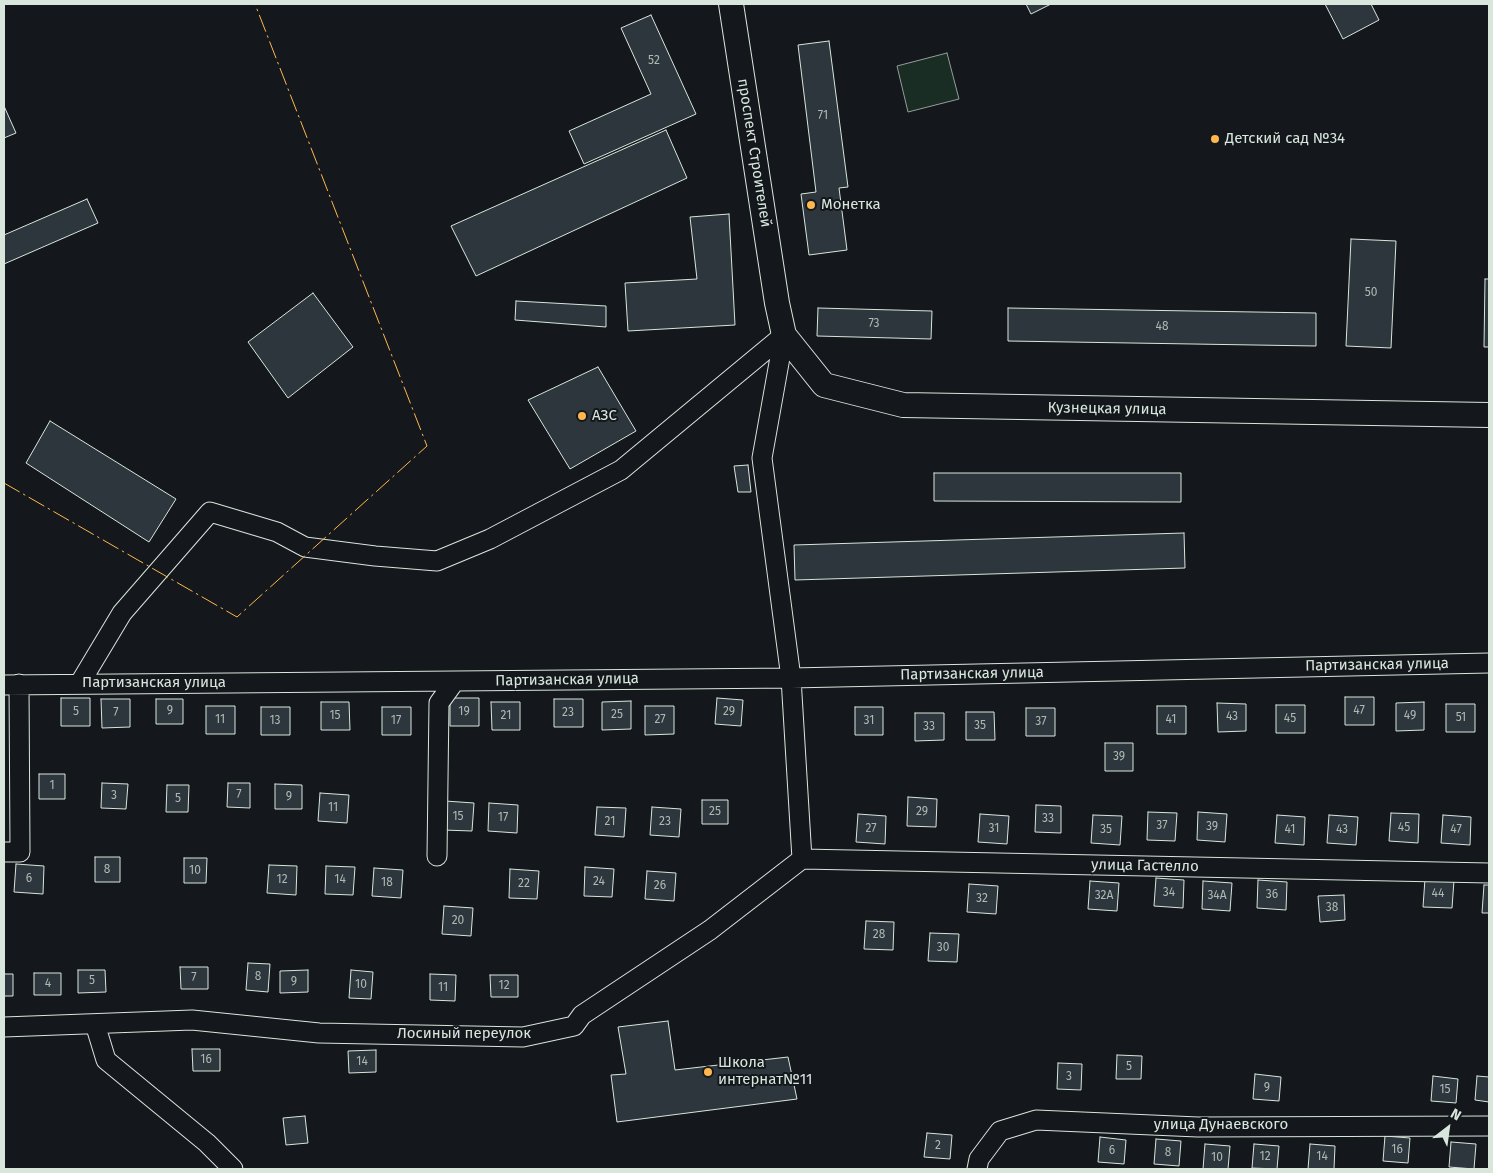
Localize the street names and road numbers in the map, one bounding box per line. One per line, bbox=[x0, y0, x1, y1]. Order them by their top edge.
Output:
street label: проспект Строителей bbox=[733, 77, 775, 229]
street label: Кузнецкая улица bbox=[1047, 399, 1167, 419]
street label: Партизанская улица bbox=[1305, 655, 1449, 675]
street label: Партизанская улица bbox=[900, 664, 1044, 684]
street label: Партизанская улица bbox=[495, 670, 639, 690]
street label: Партизанская улица bbox=[82, 674, 226, 692]
street label: улица Гастелло bbox=[1091, 856, 1199, 876]
street label: Лосиный переулок bbox=[397, 1025, 531, 1043]
street label: улица Дунаевского bbox=[1154, 1116, 1288, 1134]

